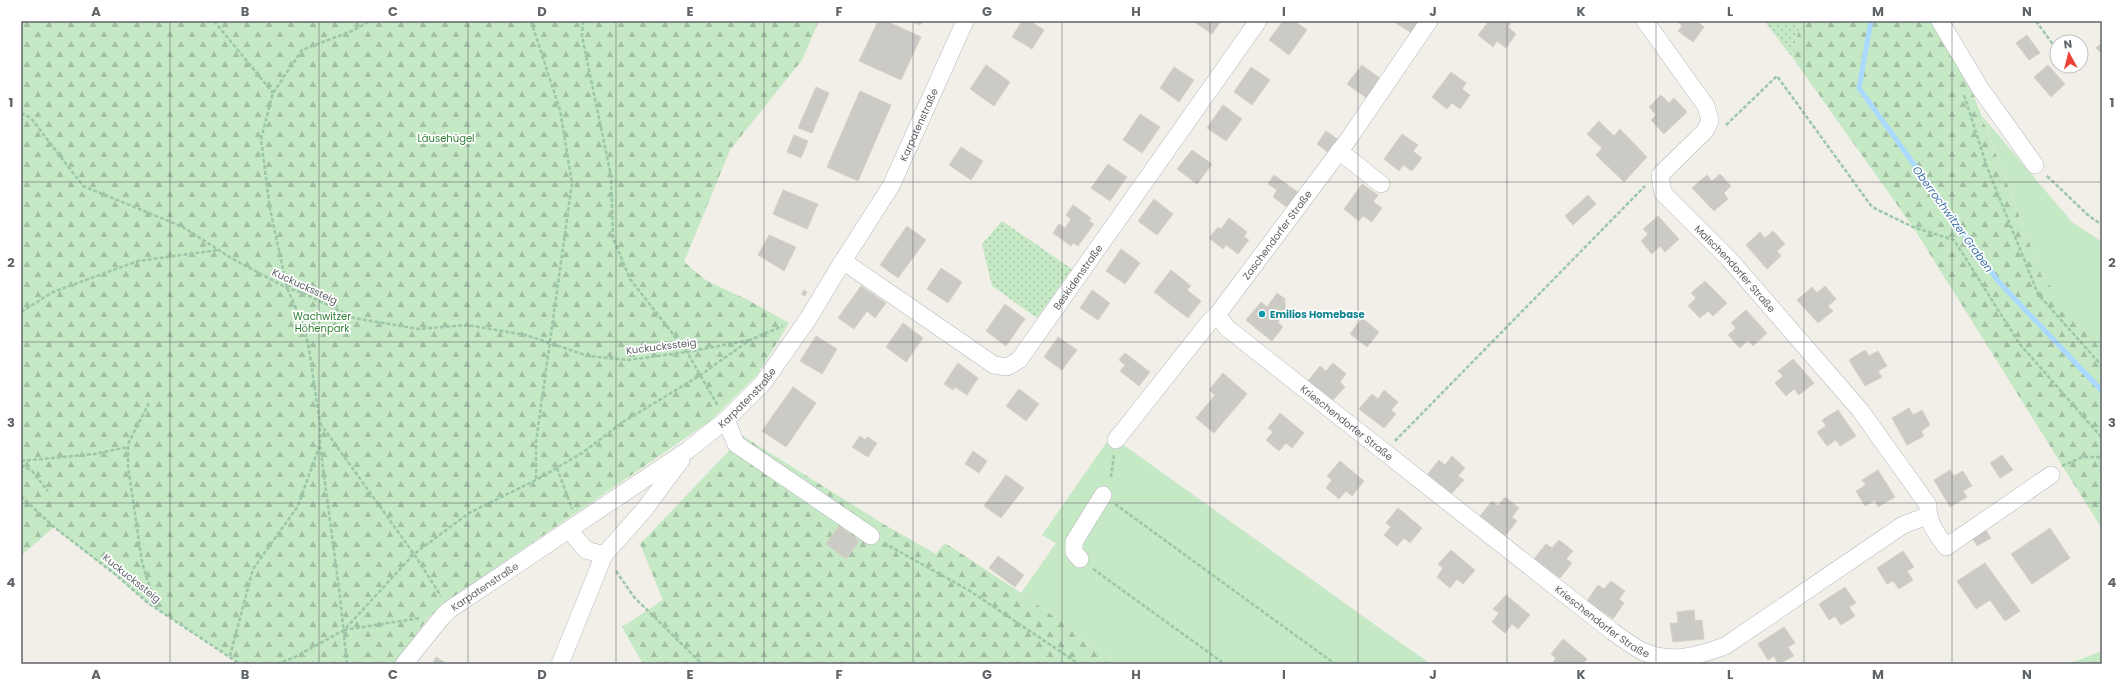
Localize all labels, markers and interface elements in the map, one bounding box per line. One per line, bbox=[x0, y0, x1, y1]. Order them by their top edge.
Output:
text: A bbox=[91, 2, 101, 21]
text: B bbox=[241, 2, 250, 21]
text: C bbox=[388, 2, 398, 21]
text: D bbox=[537, 2, 547, 21]
text: E bbox=[686, 2, 694, 21]
text: F bbox=[835, 2, 843, 21]
text: G bbox=[982, 2, 992, 21]
text: H bbox=[1131, 2, 1141, 21]
text: I bbox=[1282, 2, 1286, 21]
text: J bbox=[1429, 2, 1437, 21]
text: K bbox=[1576, 2, 1586, 21]
text: L bbox=[1727, 2, 1733, 21]
text: M bbox=[1872, 2, 1884, 21]
text: N bbox=[2022, 2, 2032, 21]
north arrow bbox=[2049, 34, 2089, 74]
text: N bbox=[2063, 36, 2073, 53]
street label: Karpatenstraße bbox=[896, 86, 942, 164]
text: 1 bbox=[9, 93, 13, 112]
text: 1 bbox=[2110, 93, 2114, 112]
park label: Läusehügel bbox=[417, 131, 475, 146]
water label: Oberrochwitzer Graben bbox=[1909, 162, 1997, 276]
street label: Zaschendorfer Straße bbox=[1239, 187, 1316, 283]
street label: Malschendorfer Straße bbox=[1691, 222, 1779, 316]
street label: Beskidenstraße bbox=[1050, 241, 1106, 313]
text: 2 bbox=[7, 253, 15, 272]
text: 2 bbox=[2108, 253, 2116, 272]
street label: Kuckuckssteig bbox=[270, 265, 340, 308]
place label: Emilios Homebase bbox=[1270, 307, 1365, 322]
park label: Wachwitzer Höhenpark bbox=[293, 309, 351, 336]
marker: Emilios Homebase bbox=[1257, 309, 1267, 319]
street label: Kuckuckssteig bbox=[625, 335, 697, 358]
street label: Karpatenstraße bbox=[715, 365, 780, 432]
street label: Krieschendorfer Straße bbox=[1297, 381, 1396, 464]
text: 3 bbox=[7, 413, 15, 432]
text: 3 bbox=[2108, 413, 2116, 432]
street label: Kuckuckssteig bbox=[99, 550, 164, 606]
street label: Karpatenstraße bbox=[448, 559, 522, 615]
text: 4 bbox=[7, 573, 16, 592]
text: 4 bbox=[2108, 573, 2117, 592]
street label: Krieschendorfer Straße bbox=[1551, 582, 1652, 661]
text: A bbox=[91, 665, 101, 684]
text: B bbox=[241, 665, 250, 684]
text: C bbox=[388, 665, 398, 684]
text: D bbox=[537, 665, 547, 684]
text: E bbox=[686, 665, 694, 684]
text: F bbox=[835, 665, 843, 684]
text: G bbox=[982, 665, 992, 684]
text: H bbox=[1131, 665, 1141, 684]
text: I bbox=[1282, 665, 1286, 684]
text: J bbox=[1429, 665, 1437, 684]
text: K bbox=[1576, 665, 1586, 684]
text: L bbox=[1727, 665, 1733, 684]
text: M bbox=[1872, 665, 1884, 684]
text: N bbox=[2022, 665, 2032, 684]

